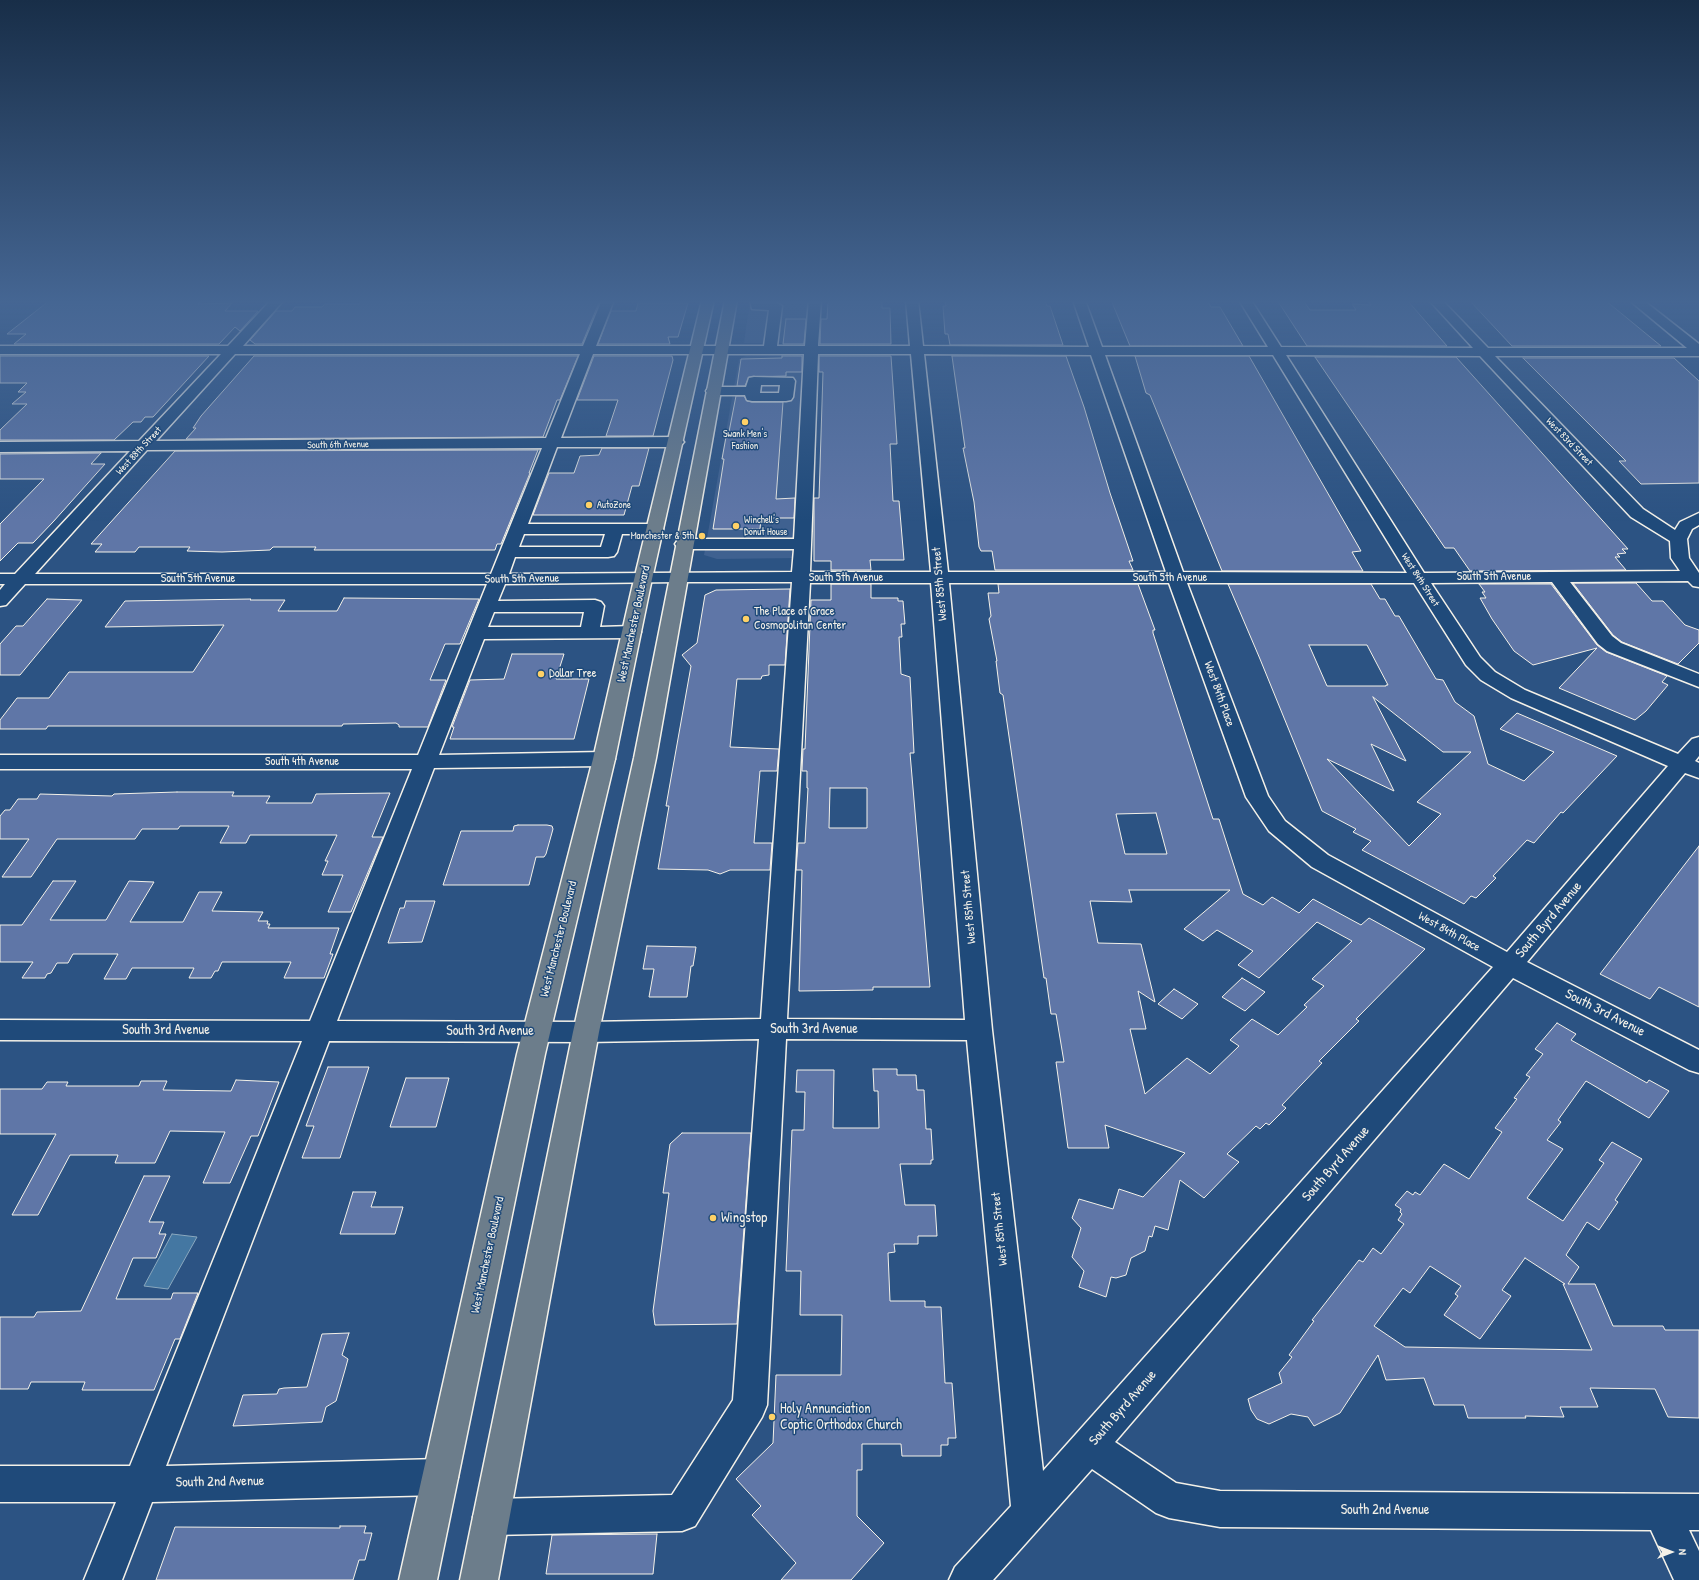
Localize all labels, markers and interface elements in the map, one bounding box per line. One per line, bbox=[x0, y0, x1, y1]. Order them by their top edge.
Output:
street label: West 83rd Street bbox=[1543, 416, 1595, 468]
marker: Swank Men's Fashion bbox=[740, 417, 750, 427]
street label: West 88th Street bbox=[114, 424, 164, 478]
place label: Swank Men's Fashion bbox=[723, 428, 767, 452]
street label: South 6th Avenue bbox=[307, 438, 369, 452]
place label: AutoZone bbox=[597, 499, 631, 511]
marker: AutoZone bbox=[584, 500, 594, 510]
place label: Winchell's Donut House bbox=[744, 514, 788, 538]
marker: Winchell's Donut House bbox=[731, 521, 741, 531]
place label: Manchester & 5th bbox=[631, 530, 694, 542]
marker: Manchester & 5th bbox=[697, 531, 707, 541]
street label: West 85th Street bbox=[930, 547, 950, 621]
street label: West 84th Street bbox=[1398, 551, 1442, 609]
street label: West Manchester Boulevard bbox=[615, 564, 653, 684]
street label: South 5th Avenue bbox=[1457, 570, 1531, 584]
street label: South 5th Avenue bbox=[485, 571, 559, 587]
street label: South 5th Avenue bbox=[809, 571, 883, 585]
street label: South 5th Avenue bbox=[1133, 571, 1207, 585]
street label: South 5th Avenue bbox=[161, 572, 235, 586]
place label: The Place of Grace Cosmopolitan Center bbox=[754, 605, 846, 633]
marker: The Place of Grace Cosmopolitan Center bbox=[741, 614, 751, 624]
street label: West 84th Place bbox=[1201, 659, 1237, 729]
place label: Dollar Tree bbox=[549, 667, 597, 681]
marker: Dollar Tree bbox=[536, 669, 546, 679]
street label: South 4th Avenue bbox=[265, 755, 339, 769]
street label: West 85th Street bbox=[959, 870, 979, 944]
street label: South Byrd Avenue bbox=[1512, 879, 1586, 961]
street label: West Manchester Boulevard bbox=[538, 880, 580, 998]
street label: West 84th Place bbox=[1416, 909, 1482, 955]
street label: South 3rd Avenue bbox=[1562, 986, 1648, 1040]
street label: South 3rd Avenue bbox=[770, 1021, 858, 1037]
street label: South 3rd Avenue bbox=[122, 1022, 210, 1038]
street label: South 3rd Avenue bbox=[446, 1023, 534, 1039]
street label: South Byrd Avenue bbox=[1299, 1123, 1373, 1205]
street label: West 85th Street bbox=[989, 1192, 1011, 1266]
street label: West Manchester Boulevard bbox=[469, 1195, 507, 1315]
place label: Wingstop bbox=[721, 1210, 767, 1226]
marker: Wingstop bbox=[708, 1213, 718, 1223]
street label: South Byrd Avenue bbox=[1086, 1367, 1160, 1449]
place label: Holy Annunciation Coptic Orthodox Church bbox=[780, 1401, 902, 1434]
marker: Holy Annunciation Coptic Orthodox Church bbox=[767, 1412, 777, 1422]
street label: South 2nd Avenue bbox=[176, 1473, 264, 1491]
street label: South 2nd Avenue bbox=[1341, 1502, 1429, 1518]
north arrow bbox=[1651, 1532, 1691, 1572]
text: N bbox=[1676, 1549, 1690, 1555]

